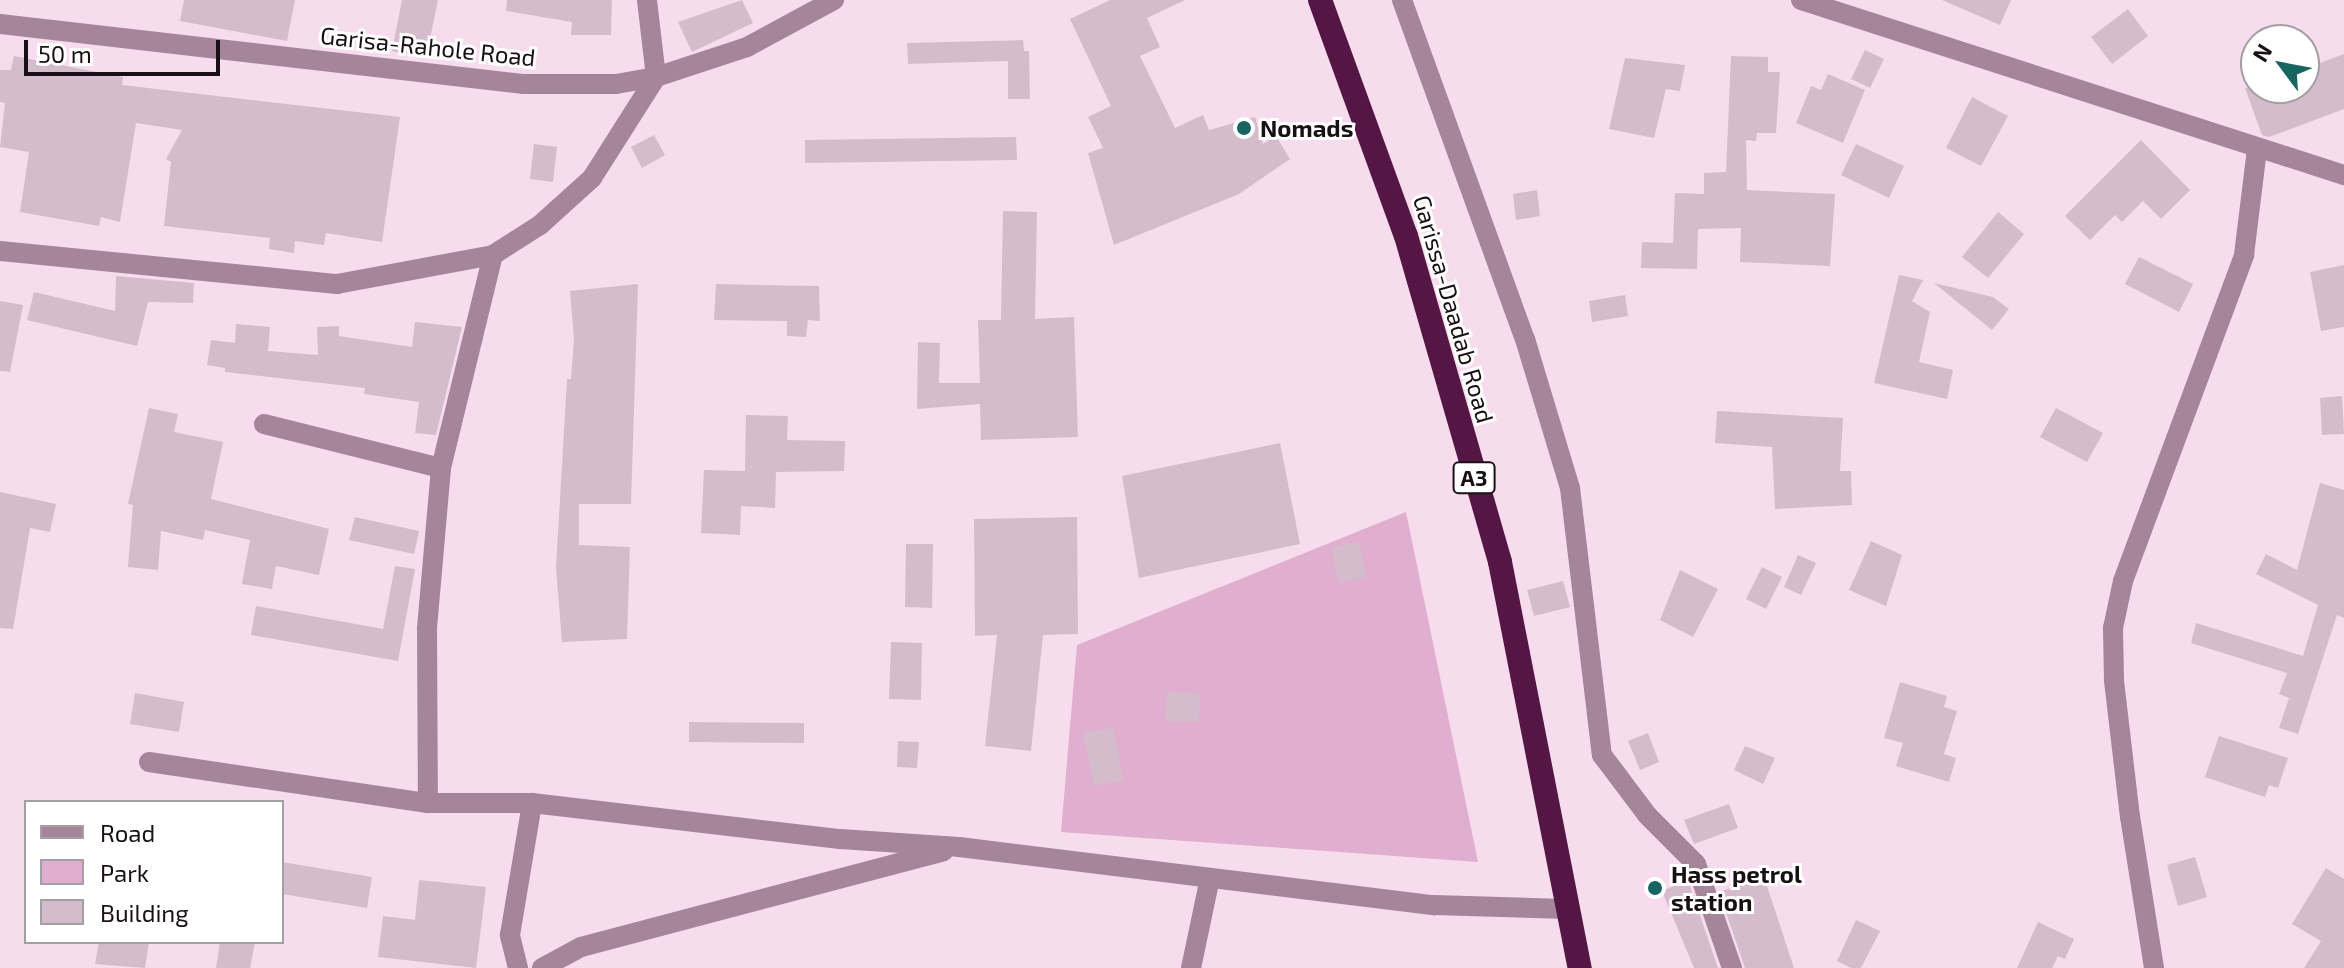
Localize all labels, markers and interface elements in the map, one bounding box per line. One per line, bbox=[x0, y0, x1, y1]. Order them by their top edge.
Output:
street label: Garisa-Rahole Road bbox=[319, 20, 537, 72]
scale bar bbox=[28, 24, 224, 74]
north arrow bbox=[2240, 24, 2320, 104]
text: 50 m bbox=[38, 39, 92, 68]
text: N bbox=[2246, 39, 2277, 66]
place label: Nomads bbox=[1260, 114, 1353, 142]
marker: Nomads bbox=[1235, 119, 1253, 137]
street label: Garissa-Daadab Road bbox=[1408, 192, 1500, 426]
road number: A3 bbox=[1452, 460, 1496, 496]
legend bbox=[24, 800, 284, 944]
text: Road bbox=[100, 818, 155, 847]
text: Park bbox=[100, 858, 149, 887]
place label: Hass petrol station bbox=[1671, 860, 1802, 916]
marker: Hass petrol station bbox=[1646, 879, 1664, 897]
text: Building bbox=[100, 898, 189, 927]

